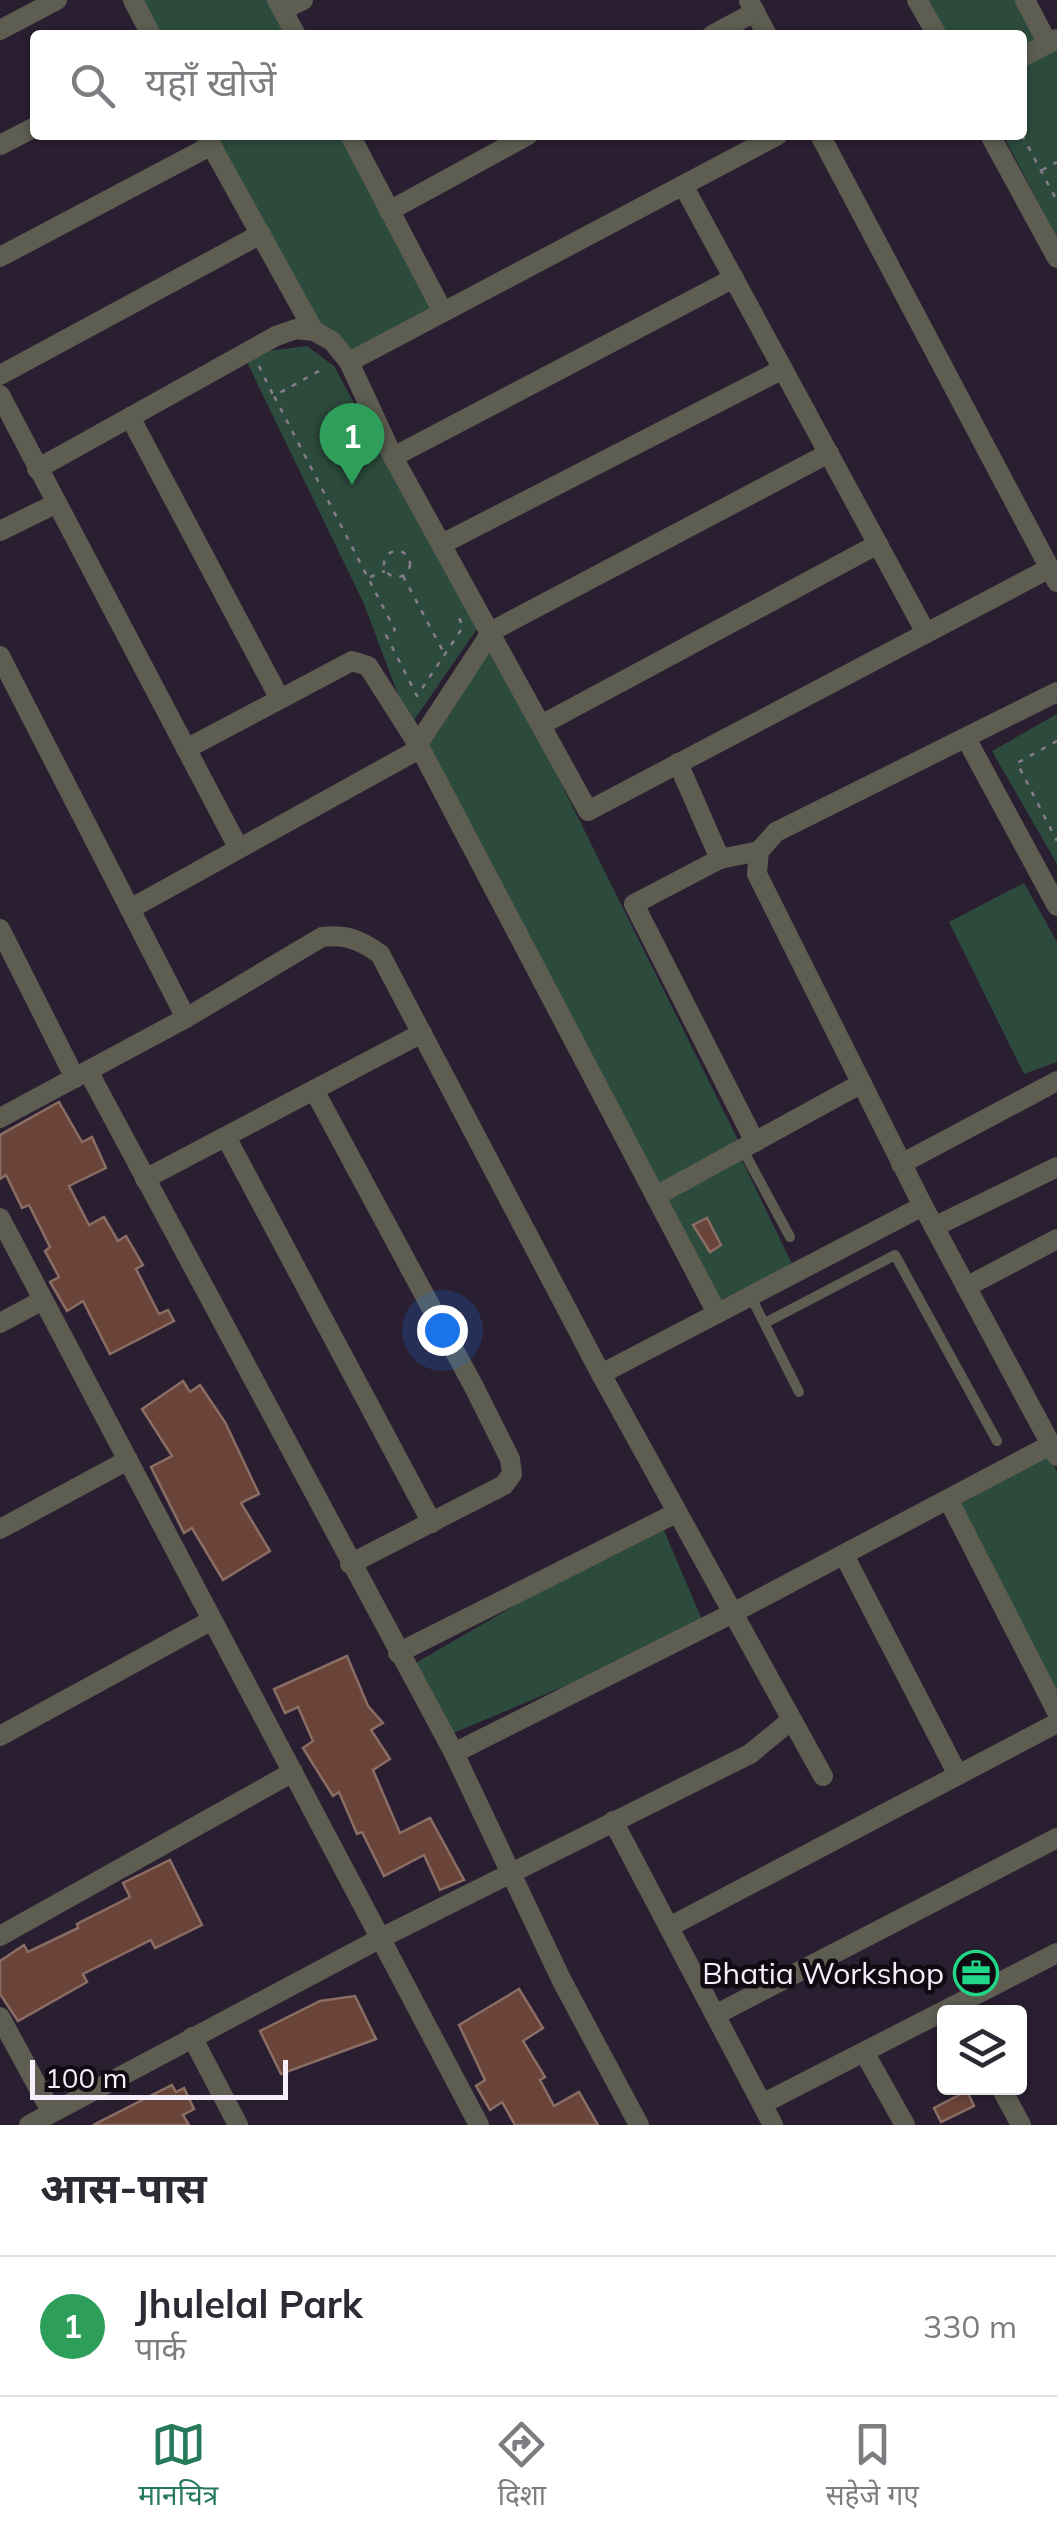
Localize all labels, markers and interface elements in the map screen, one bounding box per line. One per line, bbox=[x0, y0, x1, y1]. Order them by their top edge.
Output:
search box bbox=[30, 30, 1027, 140]
icon: search bbox=[65, 58, 120, 113]
text: यहाँ खोजें bbox=[145, 58, 276, 106]
pin: 1 bbox=[320, 402, 384, 485]
your location bbox=[417, 1305, 468, 1356]
office icon: Bhatia Workshop bbox=[953, 1950, 999, 1996]
place label: Bhatia Workshop bbox=[702, 1954, 944, 1992]
map controls bbox=[937, 2005, 1027, 2095]
button: layers bbox=[937, 2005, 1027, 2095]
scale bar bbox=[30, 2055, 288, 2100]
text: 100 m bbox=[45, 2060, 127, 2095]
text: आस-पास bbox=[40, 2161, 207, 2214]
text: Jhulelal Park bbox=[135, 2280, 363, 2328]
text: 1 bbox=[63, 2306, 82, 2346]
text: 330 m bbox=[923, 2306, 1017, 2346]
text: पार्क bbox=[135, 2328, 186, 2368]
tab: मानचित्र bbox=[138, 2417, 218, 2516]
tab: दिशा bbox=[494, 2417, 549, 2516]
tab: सहेजे गए bbox=[826, 2417, 919, 2516]

